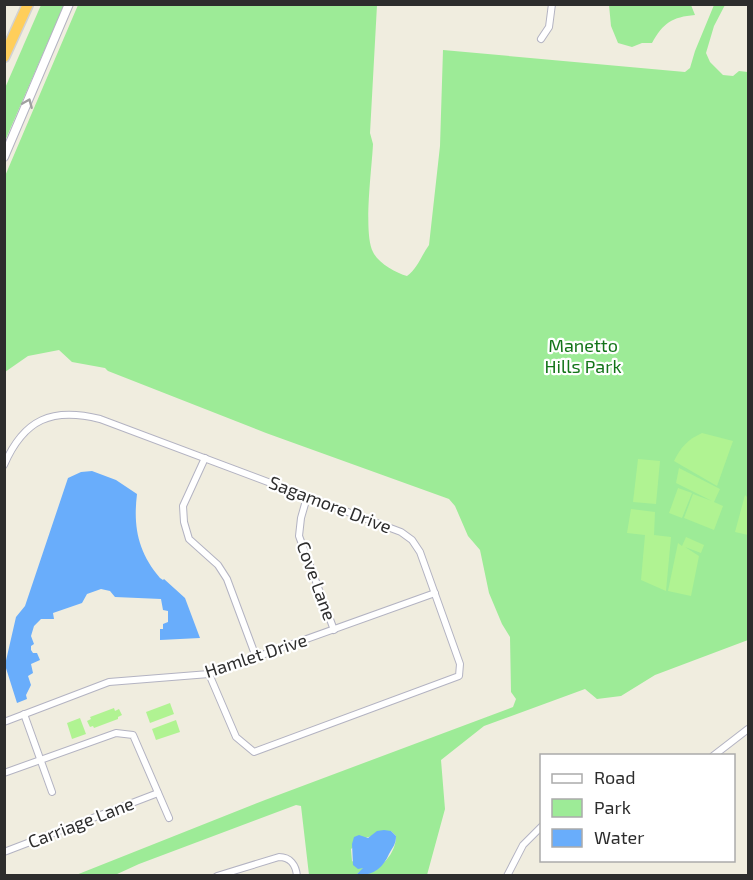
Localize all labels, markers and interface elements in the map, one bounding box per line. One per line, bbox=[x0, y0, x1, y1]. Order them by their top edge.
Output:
one-way arrow bbox=[20, 98, 32, 109]
park label: Manetto Hills Park bbox=[544, 334, 622, 377]
street label: Sagamore Drive bbox=[266, 471, 395, 537]
street label: Cove Lane bbox=[292, 538, 341, 623]
street label: Hamlet Drive bbox=[202, 628, 310, 682]
legend bbox=[540, 754, 735, 862]
text: Road bbox=[594, 766, 635, 788]
street label: Carriage Lane bbox=[24, 792, 137, 852]
text: Park bbox=[594, 796, 631, 818]
text: Water bbox=[594, 826, 644, 848]

